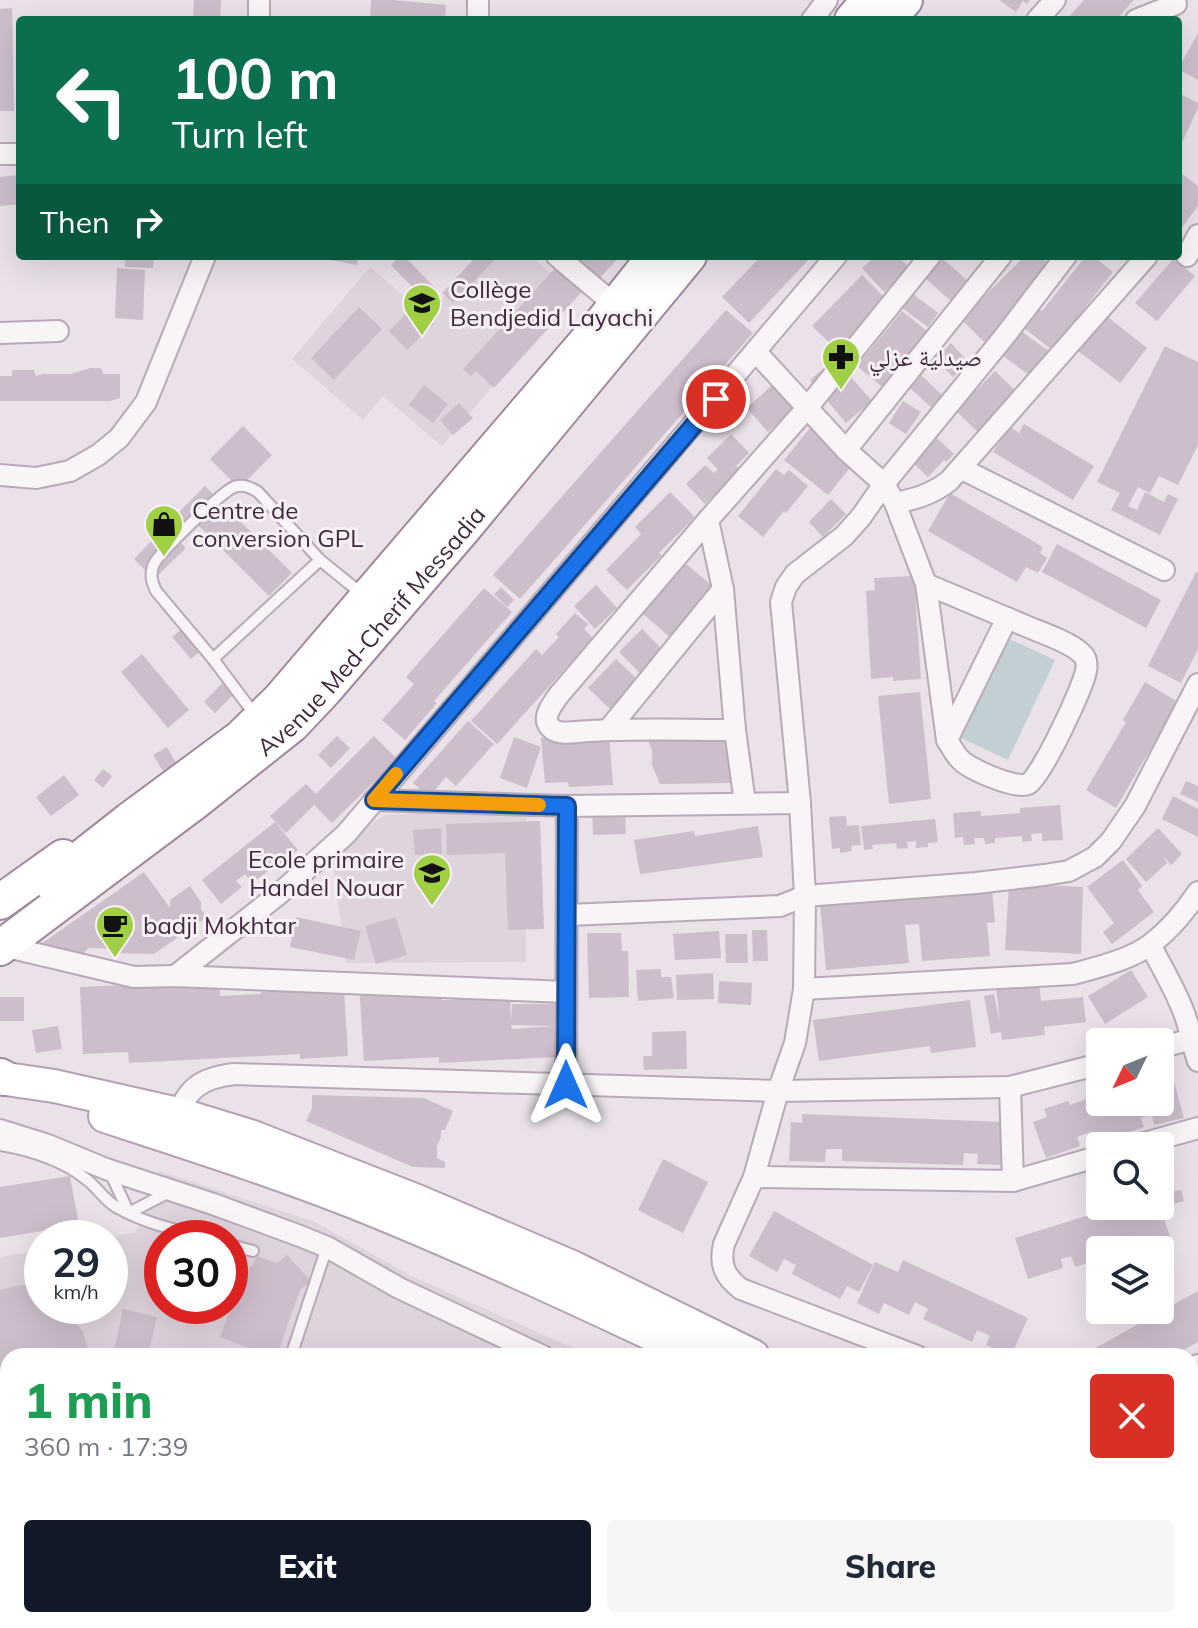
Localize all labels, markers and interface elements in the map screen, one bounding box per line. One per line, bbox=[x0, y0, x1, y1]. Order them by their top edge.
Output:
text: 100 m bbox=[172, 43, 339, 113]
icon: left bbox=[40, 48, 144, 152]
text: Turn left bbox=[172, 112, 308, 157]
icon: right bbox=[126, 200, 170, 244]
text: Then bbox=[40, 203, 110, 241]
place label: Collège Bendjedid Layachi bbox=[450, 274, 653, 332]
school or university icon: Collège Bendjedid Layachi bbox=[401, 282, 443, 337]
pharmacy icon: صيدلية عزلي bbox=[820, 336, 862, 391]
place label: صيدلية عزلي bbox=[869, 342, 982, 377]
pin bbox=[682, 365, 750, 433]
icon: arrive bbox=[694, 377, 738, 421]
place label: Centre de conversion GPL bbox=[192, 495, 363, 553]
street label: Avenue Med-Cherif Messadia bbox=[251, 500, 491, 762]
shop icon: Centre de conversion GPL bbox=[143, 503, 185, 558]
place label: Ecole primaire Handel Nouar bbox=[248, 844, 404, 902]
school or university icon: Ecole primaire Handel Nouar bbox=[411, 852, 453, 907]
cafe icon: badji Mokhtar bbox=[94, 904, 136, 959]
place label: badji Mokhtar bbox=[143, 910, 296, 940]
north arrow bbox=[1086, 1028, 1174, 1116]
map controls bbox=[1086, 1028, 1174, 1324]
position arrow bbox=[524, 1043, 608, 1127]
button: search bbox=[1086, 1132, 1174, 1220]
speed limit sign: 30 bbox=[144, 1220, 248, 1324]
button: layers bbox=[1086, 1236, 1174, 1324]
text: 29 bbox=[52, 1237, 100, 1287]
text: km/h bbox=[53, 1279, 99, 1304]
text: 1 min bbox=[24, 1370, 153, 1430]
button: close bbox=[1090, 1374, 1174, 1458]
text: 360 m · 17:39 bbox=[24, 1430, 188, 1463]
button: Exit bbox=[24, 1520, 591, 1612]
button: Share bbox=[607, 1520, 1174, 1612]

